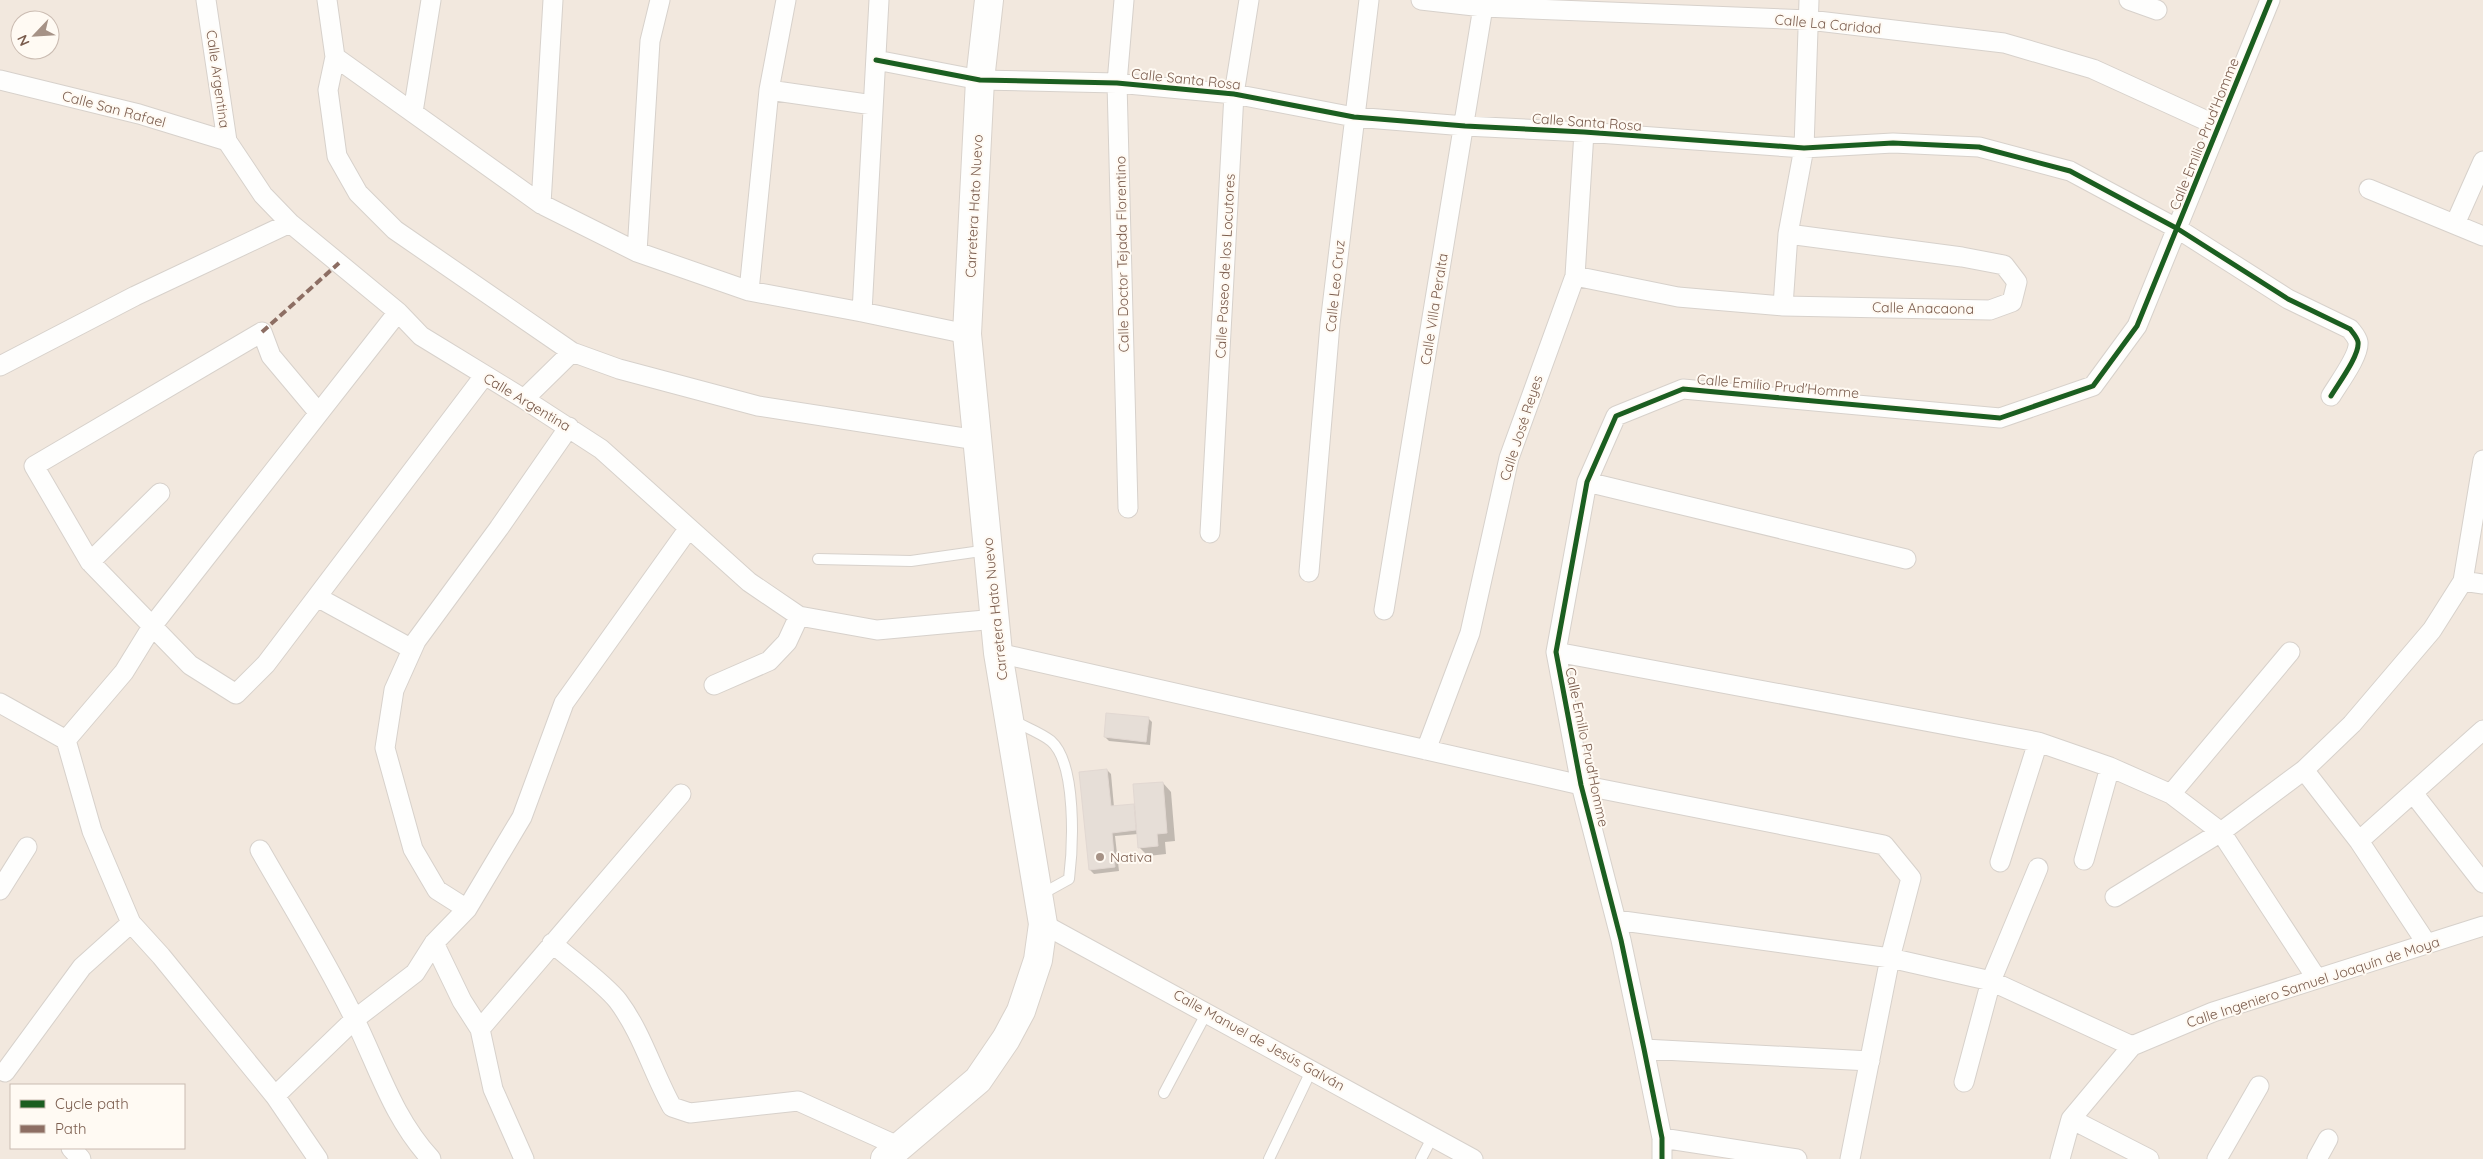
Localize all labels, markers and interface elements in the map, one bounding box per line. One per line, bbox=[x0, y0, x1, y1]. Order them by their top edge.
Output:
north arrow bbox=[10, 10, 60, 60]
street label: Calle La Caridad bbox=[1774, 10, 1882, 38]
street label: Calle Argentina bbox=[202, 29, 234, 129]
text: N bbox=[13, 32, 34, 49]
street label: Calle Emilio Prud'Homme bbox=[2165, 55, 2243, 213]
street label: Calle Santa Rosa bbox=[1130, 64, 1242, 94]
street label: Calle San Rafael bbox=[60, 87, 168, 131]
street label: Calle Santa Rosa bbox=[1531, 109, 1643, 135]
street label: Carretera Hato Nuevo bbox=[961, 134, 987, 278]
street label: Calle Doctor Tejada Florentino bbox=[1111, 156, 1133, 352]
street label: Calle Paseo de los Locutores bbox=[1211, 173, 1239, 359]
street label: Calle Leo Cruz bbox=[1321, 239, 1349, 333]
street label: Calle Villa Peralta bbox=[1416, 252, 1452, 366]
street label: Calle Anacaona bbox=[1872, 298, 1974, 318]
street label: Calle Argentina bbox=[480, 369, 574, 435]
street label: Calle Emilio Prud'Homme bbox=[1696, 370, 1860, 402]
street label: Calle José Reyes bbox=[1495, 373, 1547, 483]
street label: Carretera Hato Nuevo bbox=[979, 537, 1011, 681]
street label: Calle Emilio Prud'Homme bbox=[1561, 666, 1613, 829]
place label: Nativa bbox=[1110, 848, 1152, 866]
marker: Nativa bbox=[1094, 851, 1106, 863]
street label: Calle Ingeniero Samuel Joaquín de Moya bbox=[2184, 932, 2442, 1032]
street label: Calle Manuel de Jesús Galván bbox=[1170, 985, 1348, 1095]
legend bbox=[10, 1084, 185, 1149]
text: Cycle path bbox=[55, 1094, 129, 1113]
text: Path bbox=[55, 1119, 87, 1138]

